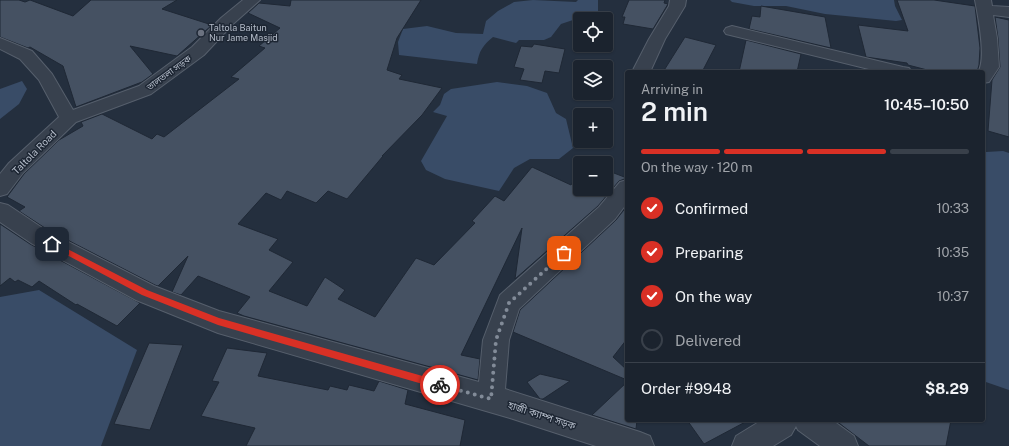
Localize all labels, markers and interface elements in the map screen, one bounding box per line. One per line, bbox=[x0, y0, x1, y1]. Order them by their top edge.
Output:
map controls bbox=[573, 12, 613, 196]
button: locate bbox=[573, 12, 613, 52]
place label: Taltola Baitun Nur Jame Masjid bbox=[209, 22, 278, 43]
marker: Taltola Baitun Nur Jame Masjid bbox=[196, 28, 206, 38]
street label: তালতলা সড়ক bbox=[144, 52, 194, 93]
button: layers bbox=[573, 60, 613, 100]
text: Arriving in bbox=[641, 82, 703, 97]
text: 2 min bbox=[641, 96, 708, 127]
text: 10:45–10:50 bbox=[884, 96, 969, 113]
button: + bbox=[573, 108, 613, 148]
street label: Taltola Road bbox=[9, 127, 59, 177]
button: − bbox=[573, 156, 613, 196]
text: On the way · 120 m bbox=[641, 160, 753, 175]
icon: check bbox=[641, 197, 663, 219]
text: Confirmed bbox=[675, 200, 748, 217]
text: 10:33 bbox=[937, 201, 969, 216]
pin bbox=[35, 227, 69, 261]
icon: home bbox=[41, 233, 63, 255]
pin bbox=[547, 236, 581, 270]
icon: check bbox=[641, 241, 663, 263]
icon: bag bbox=[553, 242, 575, 264]
text: Preparing bbox=[675, 244, 744, 261]
text: 10:35 bbox=[936, 245, 969, 260]
icon: check bbox=[641, 285, 663, 307]
text: On the way bbox=[675, 288, 752, 305]
text: 10:37 bbox=[937, 289, 969, 304]
text: Delivered bbox=[675, 332, 741, 349]
courier bbox=[420, 365, 460, 405]
icon: bike bbox=[429, 374, 451, 396]
text: Order #9948 bbox=[641, 380, 731, 397]
text: $8.29 bbox=[925, 380, 969, 397]
street label: হাজী ক্যাম্প সড়ক bbox=[506, 398, 578, 432]

